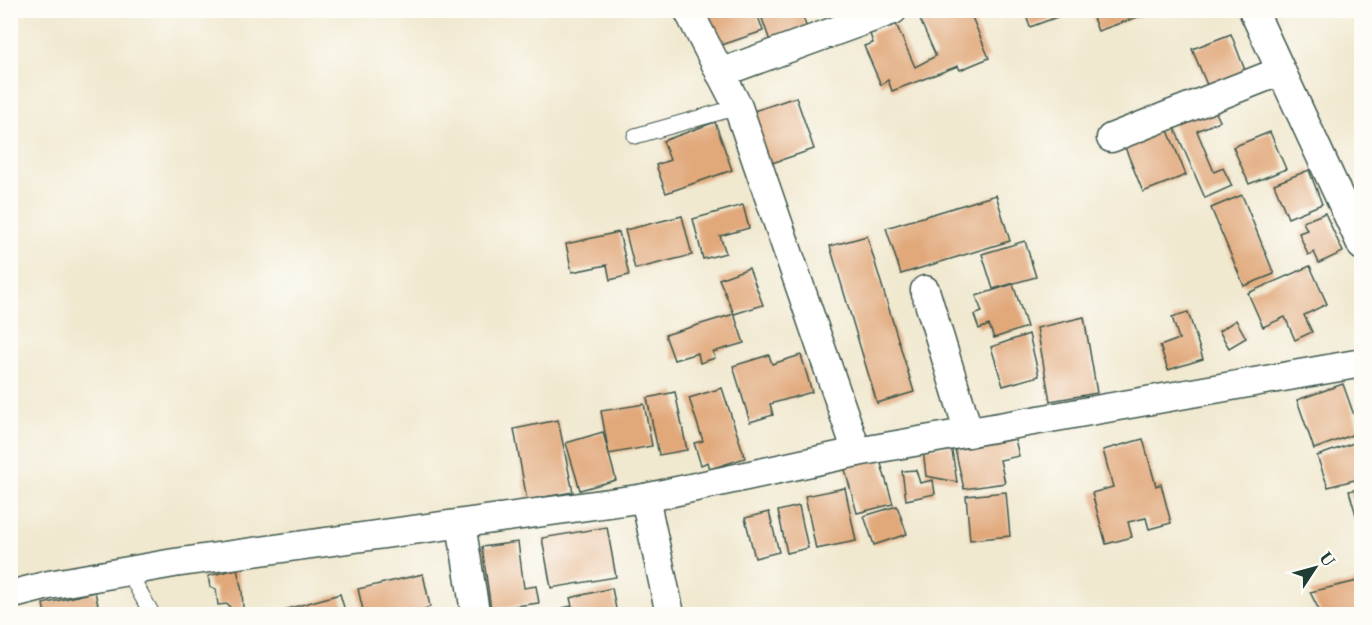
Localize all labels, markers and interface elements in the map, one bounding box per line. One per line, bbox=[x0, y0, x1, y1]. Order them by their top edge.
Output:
north arrow bbox=[1285, 538, 1345, 598]
text: U bbox=[1315, 548, 1339, 570]

